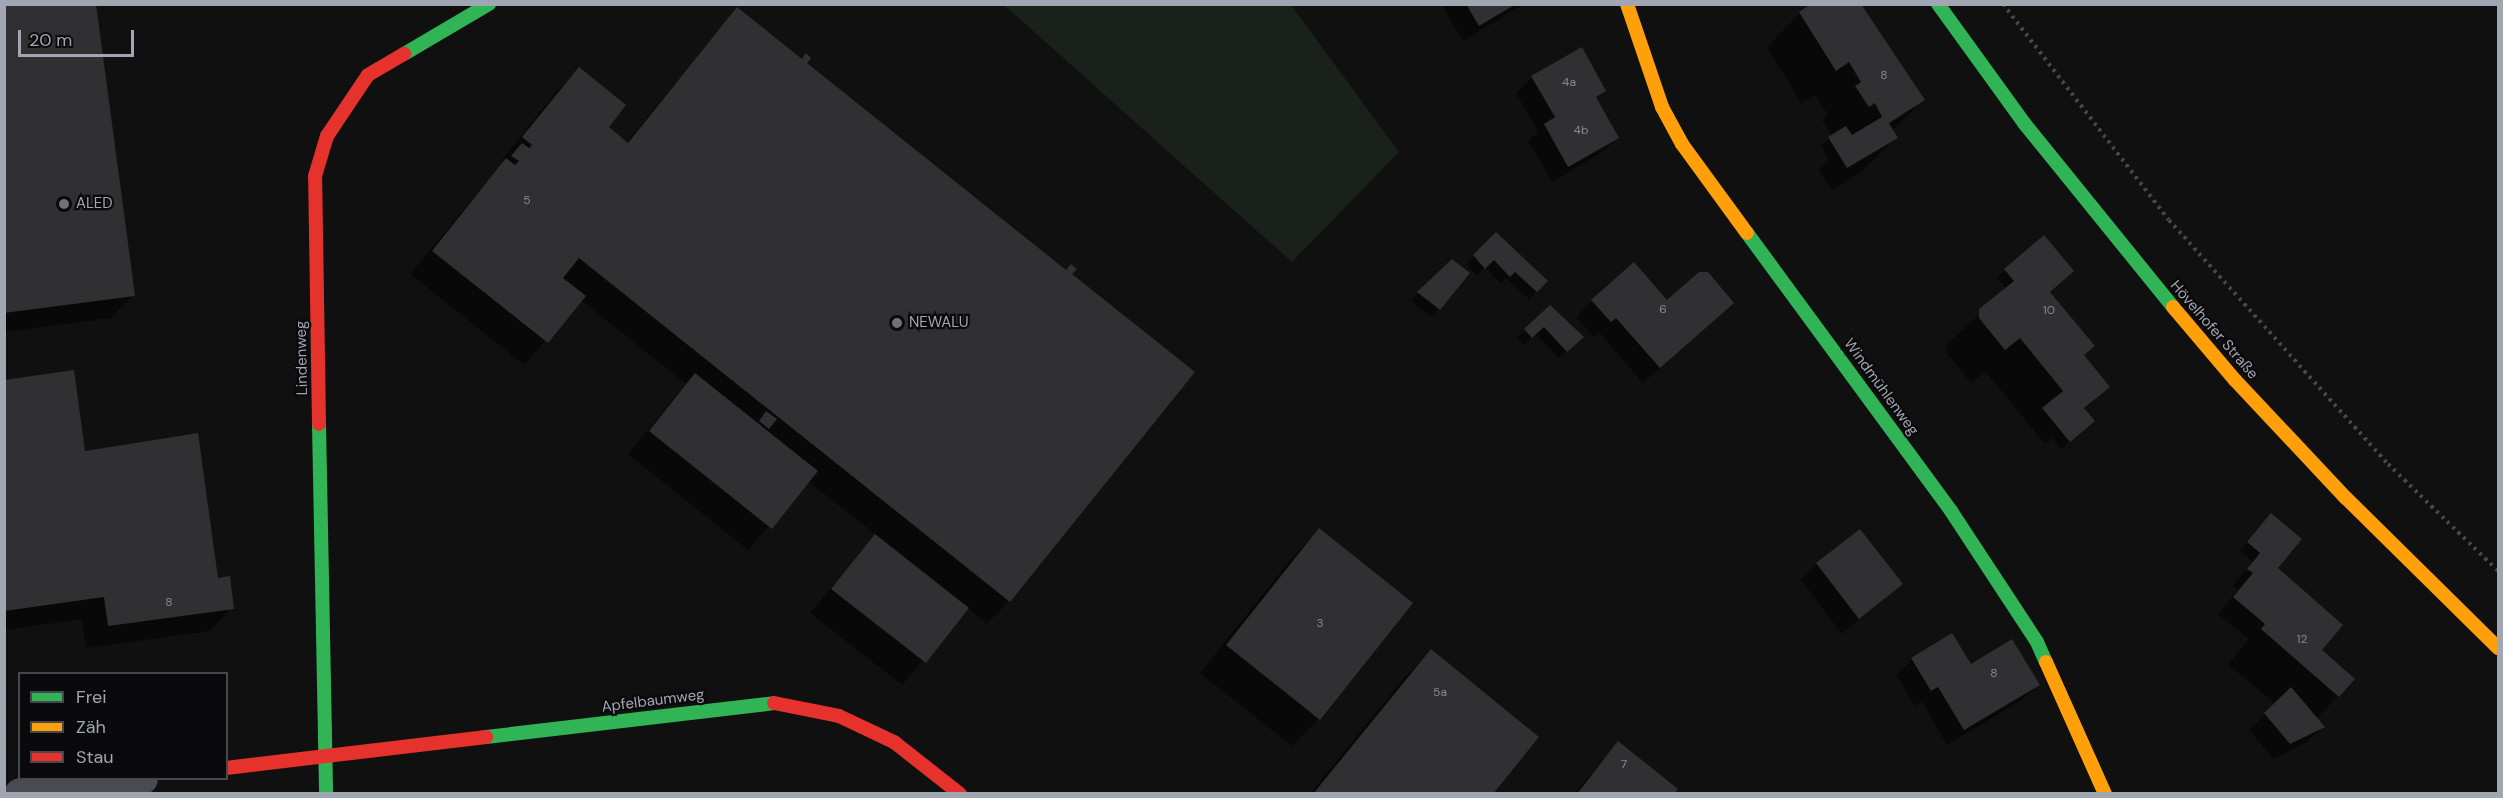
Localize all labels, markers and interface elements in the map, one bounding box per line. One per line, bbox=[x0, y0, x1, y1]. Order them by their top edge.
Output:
scale bar bbox=[21, 18, 136, 56]
text: 20 m bbox=[29, 28, 72, 52]
house number: 8 bbox=[1880, 69, 1888, 83]
house number: 4a bbox=[1562, 76, 1576, 90]
house number: 4b bbox=[1574, 124, 1588, 138]
house number: 5 bbox=[523, 194, 531, 208]
place label: ALED bbox=[76, 195, 113, 213]
marker: ALED bbox=[57, 197, 71, 211]
street label: Hövelhofer Straße bbox=[2166, 277, 2262, 383]
house number: 6 bbox=[1659, 303, 1667, 317]
house number: 10 bbox=[2043, 304, 2055, 318]
place label: NEWALU bbox=[909, 314, 969, 332]
marker: NEWALU bbox=[890, 316, 904, 330]
street label: Lindenweg bbox=[292, 321, 312, 395]
street label: Windmühlenweg bbox=[1840, 335, 1922, 439]
house number: 8 bbox=[165, 596, 173, 610]
house number: 3 bbox=[1316, 617, 1324, 631]
house number: 12 bbox=[2297, 633, 2307, 647]
house number: 8 bbox=[1990, 667, 1998, 681]
legend bbox=[18, 672, 228, 780]
text: Frei bbox=[76, 685, 107, 709]
street label: Apfelbaumweg bbox=[601, 686, 705, 716]
house number: 5a bbox=[1433, 686, 1447, 700]
text: Zäh bbox=[76, 715, 106, 739]
text: Stau bbox=[76, 745, 114, 769]
house number: 7 bbox=[1621, 758, 1627, 772]

